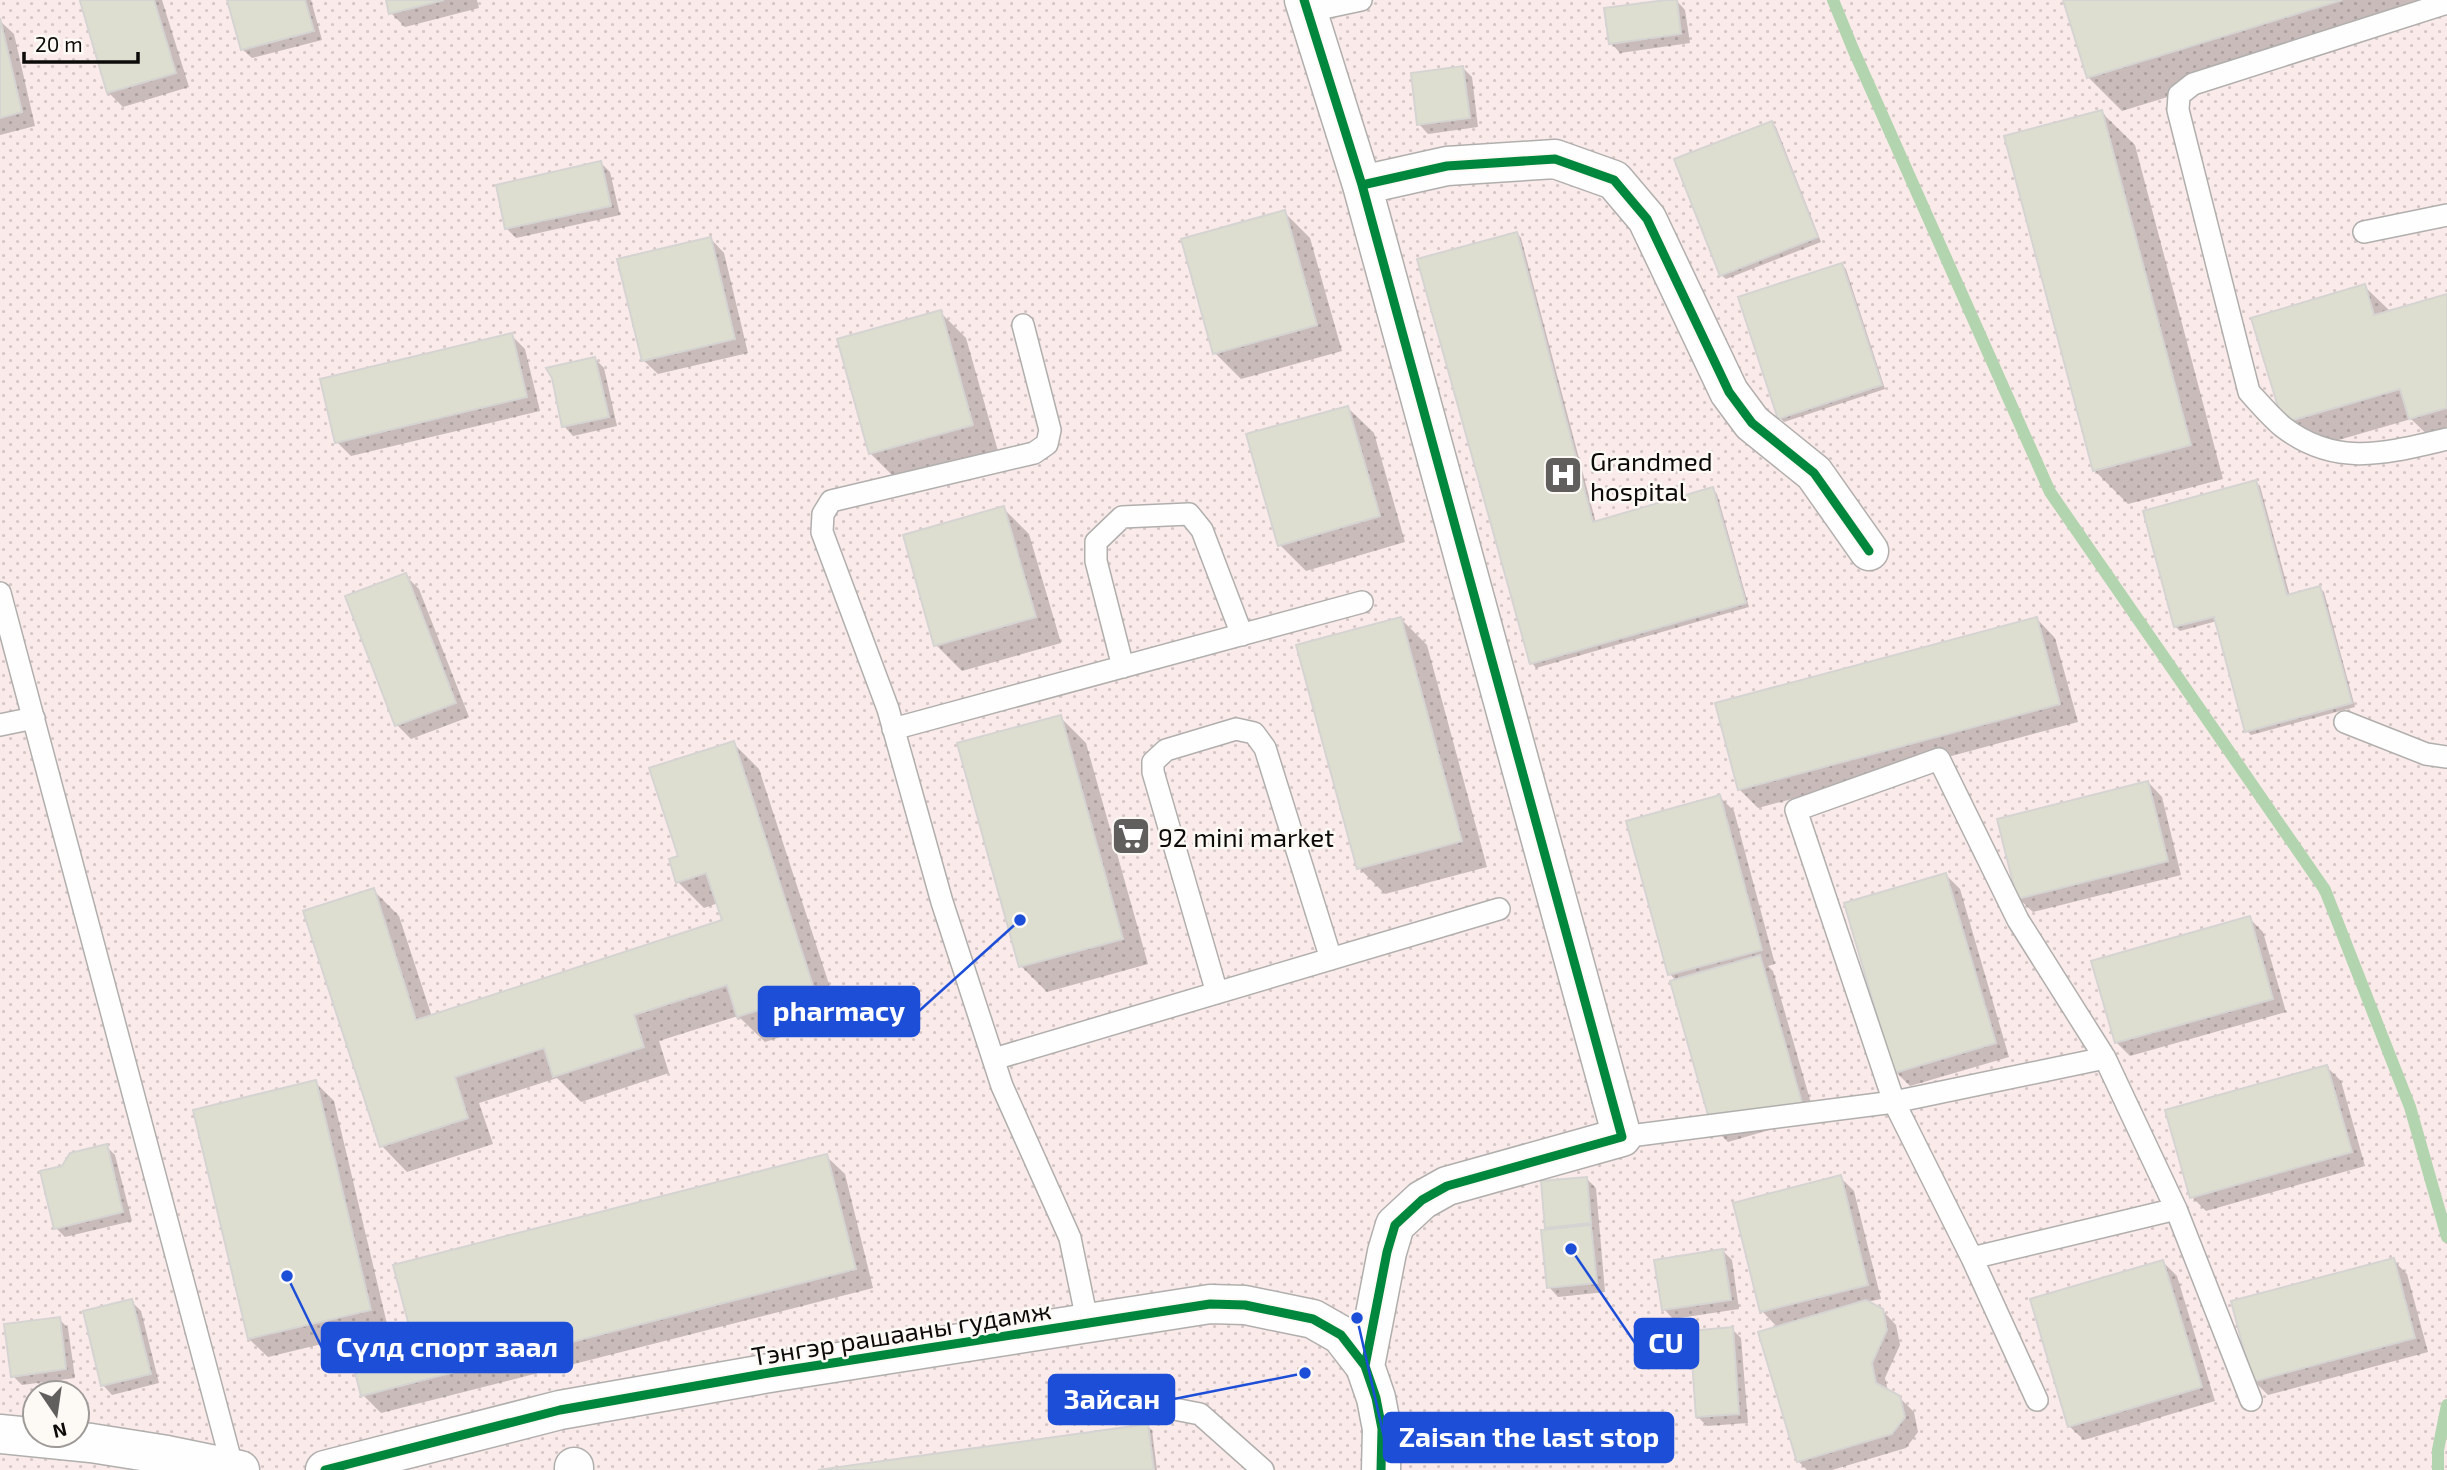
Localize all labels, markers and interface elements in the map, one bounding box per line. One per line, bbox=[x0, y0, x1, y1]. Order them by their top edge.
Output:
scale bar bbox=[24, 21, 138, 65]
text: 20 m bbox=[35, 31, 83, 56]
place label: Grandmed hospital bbox=[1590, 445, 1713, 506]
hospital icon: Grandmed hospital bbox=[1542, 454, 1584, 496]
supermarket icon: 92 mini market bbox=[1110, 815, 1152, 857]
place label: 92 mini market bbox=[1158, 821, 1334, 852]
callout: pharmacy bbox=[759, 987, 919, 1036]
text: pharmacy bbox=[773, 993, 905, 1027]
street label: Тэнгэр рашааны гудамж bbox=[749, 1293, 1053, 1372]
callout: CU bbox=[1635, 1319, 1698, 1368]
callout: Сүлд спорт заал bbox=[322, 1323, 572, 1372]
text: CU bbox=[1648, 1325, 1684, 1359]
text: Сүлд спорт заал bbox=[336, 1329, 558, 1363]
callout: Зайсан bbox=[1049, 1375, 1174, 1424]
north arrow bbox=[21, 1379, 91, 1449]
text: Зайсан bbox=[1064, 1381, 1160, 1415]
callout: Zaisan the last stop bbox=[1384, 1413, 1673, 1462]
text: N bbox=[51, 1418, 69, 1444]
text: Zaisan the last stop bbox=[1399, 1419, 1659, 1453]

